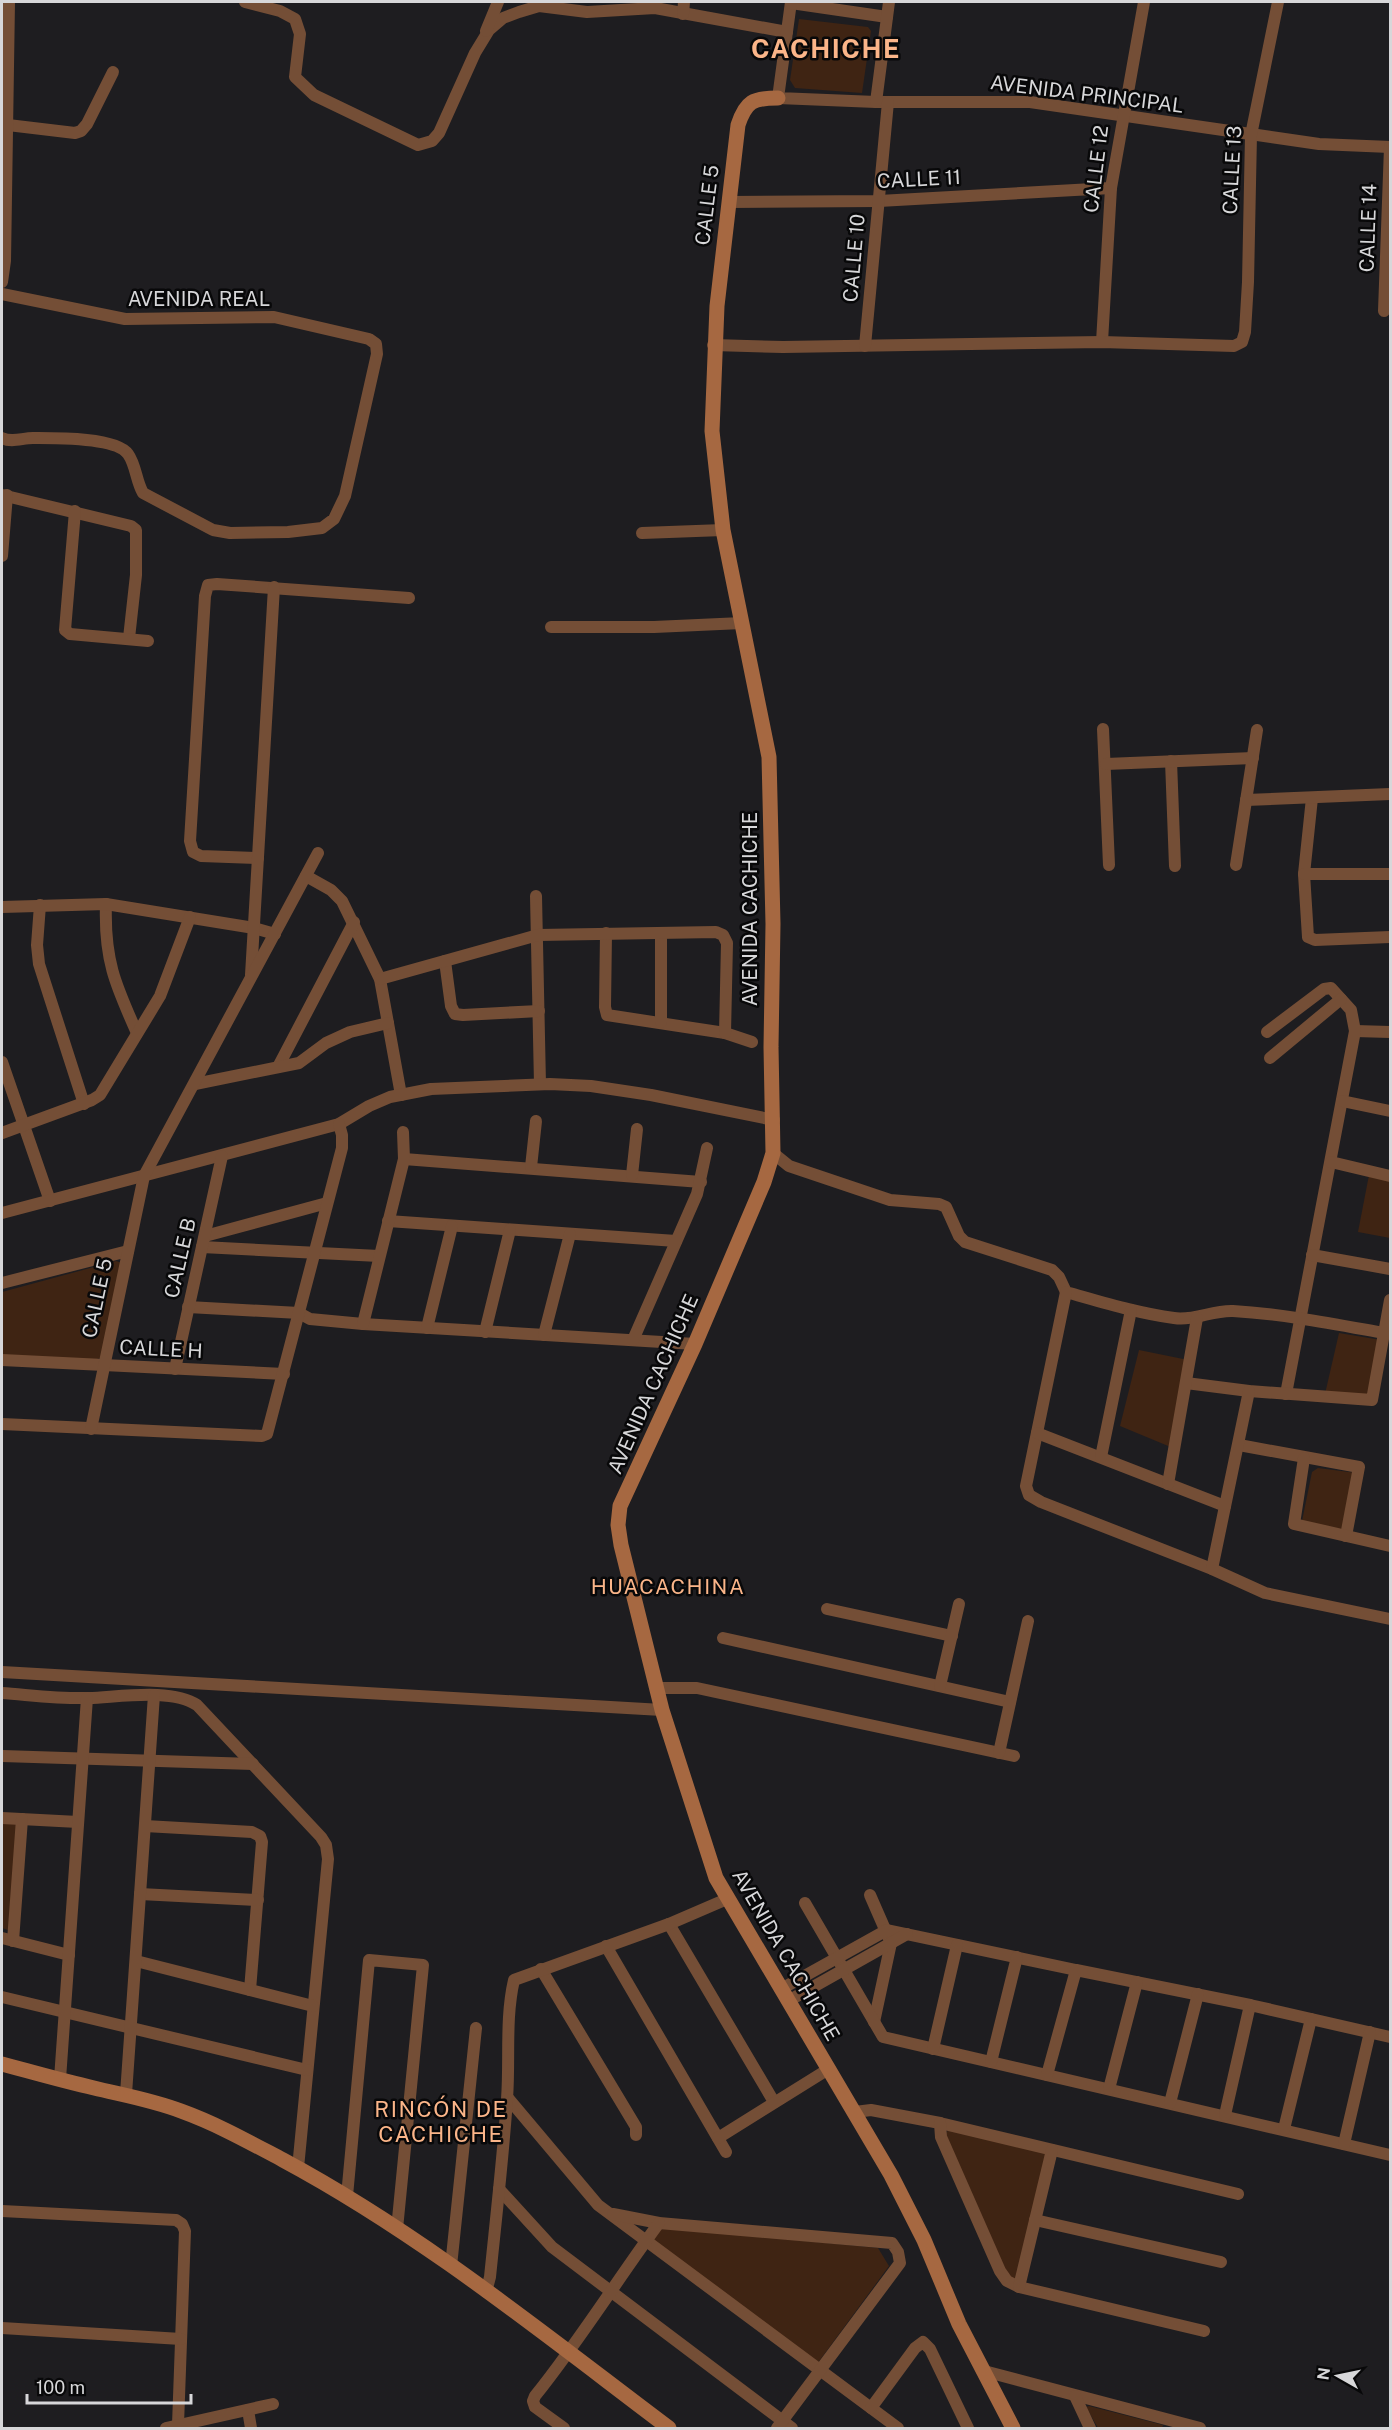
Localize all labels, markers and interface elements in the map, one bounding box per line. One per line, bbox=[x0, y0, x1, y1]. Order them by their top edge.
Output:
district label: CACHICHE bbox=[751, 33, 901, 64]
street label: AVENIDA PRINCIPAL bbox=[989, 70, 1185, 118]
street label: CALLE 12 bbox=[1079, 124, 1113, 214]
street label: CALLE 13 bbox=[1218, 125, 1246, 215]
street label: CALLE 5 bbox=[690, 163, 724, 247]
street label: CALLE 11 bbox=[876, 165, 962, 193]
street label: CALLE 14 bbox=[1354, 183, 1382, 273]
street label: CALLE 10 bbox=[838, 213, 870, 303]
street label: AVENIDA REAL bbox=[128, 287, 270, 311]
street label: AVENIDA CACHICHE bbox=[738, 812, 762, 1006]
street label: CALLE B bbox=[159, 1216, 201, 1300]
street label: CALLE 5 bbox=[77, 1256, 117, 1340]
street label: AVENIDA CACHICHE bbox=[603, 1290, 703, 1478]
street label: CALLE H bbox=[119, 1335, 203, 1363]
district label: HUACACHINA bbox=[591, 1574, 745, 1599]
street label: AVENIDA CACHICHE bbox=[727, 1865, 845, 2045]
district label: RINCÓN DE CACHICHE bbox=[374, 2095, 508, 2147]
north arrow bbox=[1308, 2346, 1368, 2406]
text: N bbox=[1313, 2366, 1334, 2381]
scale bar bbox=[27, 2367, 190, 2405]
text: 100 m bbox=[36, 2377, 85, 2398]

